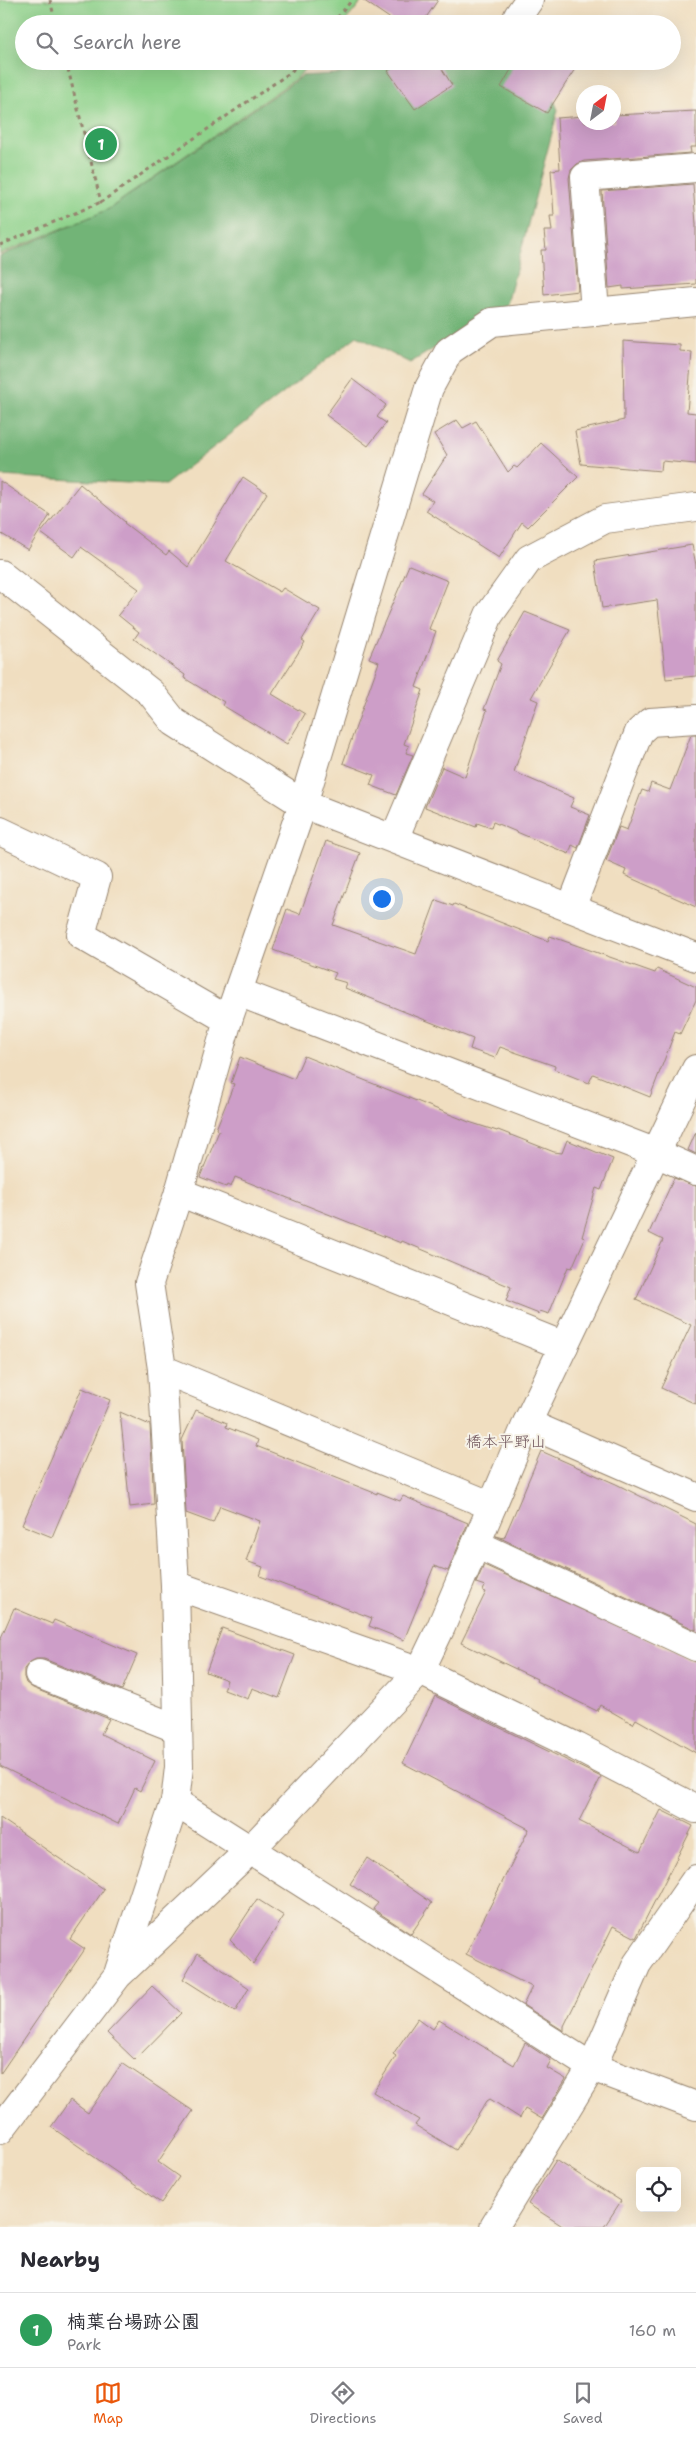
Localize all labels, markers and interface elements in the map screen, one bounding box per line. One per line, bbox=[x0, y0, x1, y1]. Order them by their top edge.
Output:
search box bbox=[15, 15, 681, 70]
icon: search bbox=[33, 29, 61, 57]
text: Search here bbox=[73, 30, 182, 55]
north arrow bbox=[576, 85, 621, 130]
pin: 1 bbox=[85, 125, 117, 163]
your location bbox=[369, 886, 395, 912]
district label: 橋本平野山 bbox=[466, 1431, 546, 1452]
map controls bbox=[636, 2167, 681, 2212]
button: locate bbox=[636, 2167, 681, 2212]
text: Nearby bbox=[20, 2246, 100, 2274]
text: 楠葉台場跡公園 bbox=[67, 2309, 200, 2334]
text: 1 bbox=[32, 2320, 40, 2341]
text: 160 m bbox=[629, 2320, 676, 2341]
text: Park bbox=[67, 2334, 101, 2355]
tab: Map bbox=[93, 2379, 123, 2427]
tab: Directions bbox=[310, 2379, 377, 2427]
tab: Saved bbox=[563, 2379, 603, 2427]

